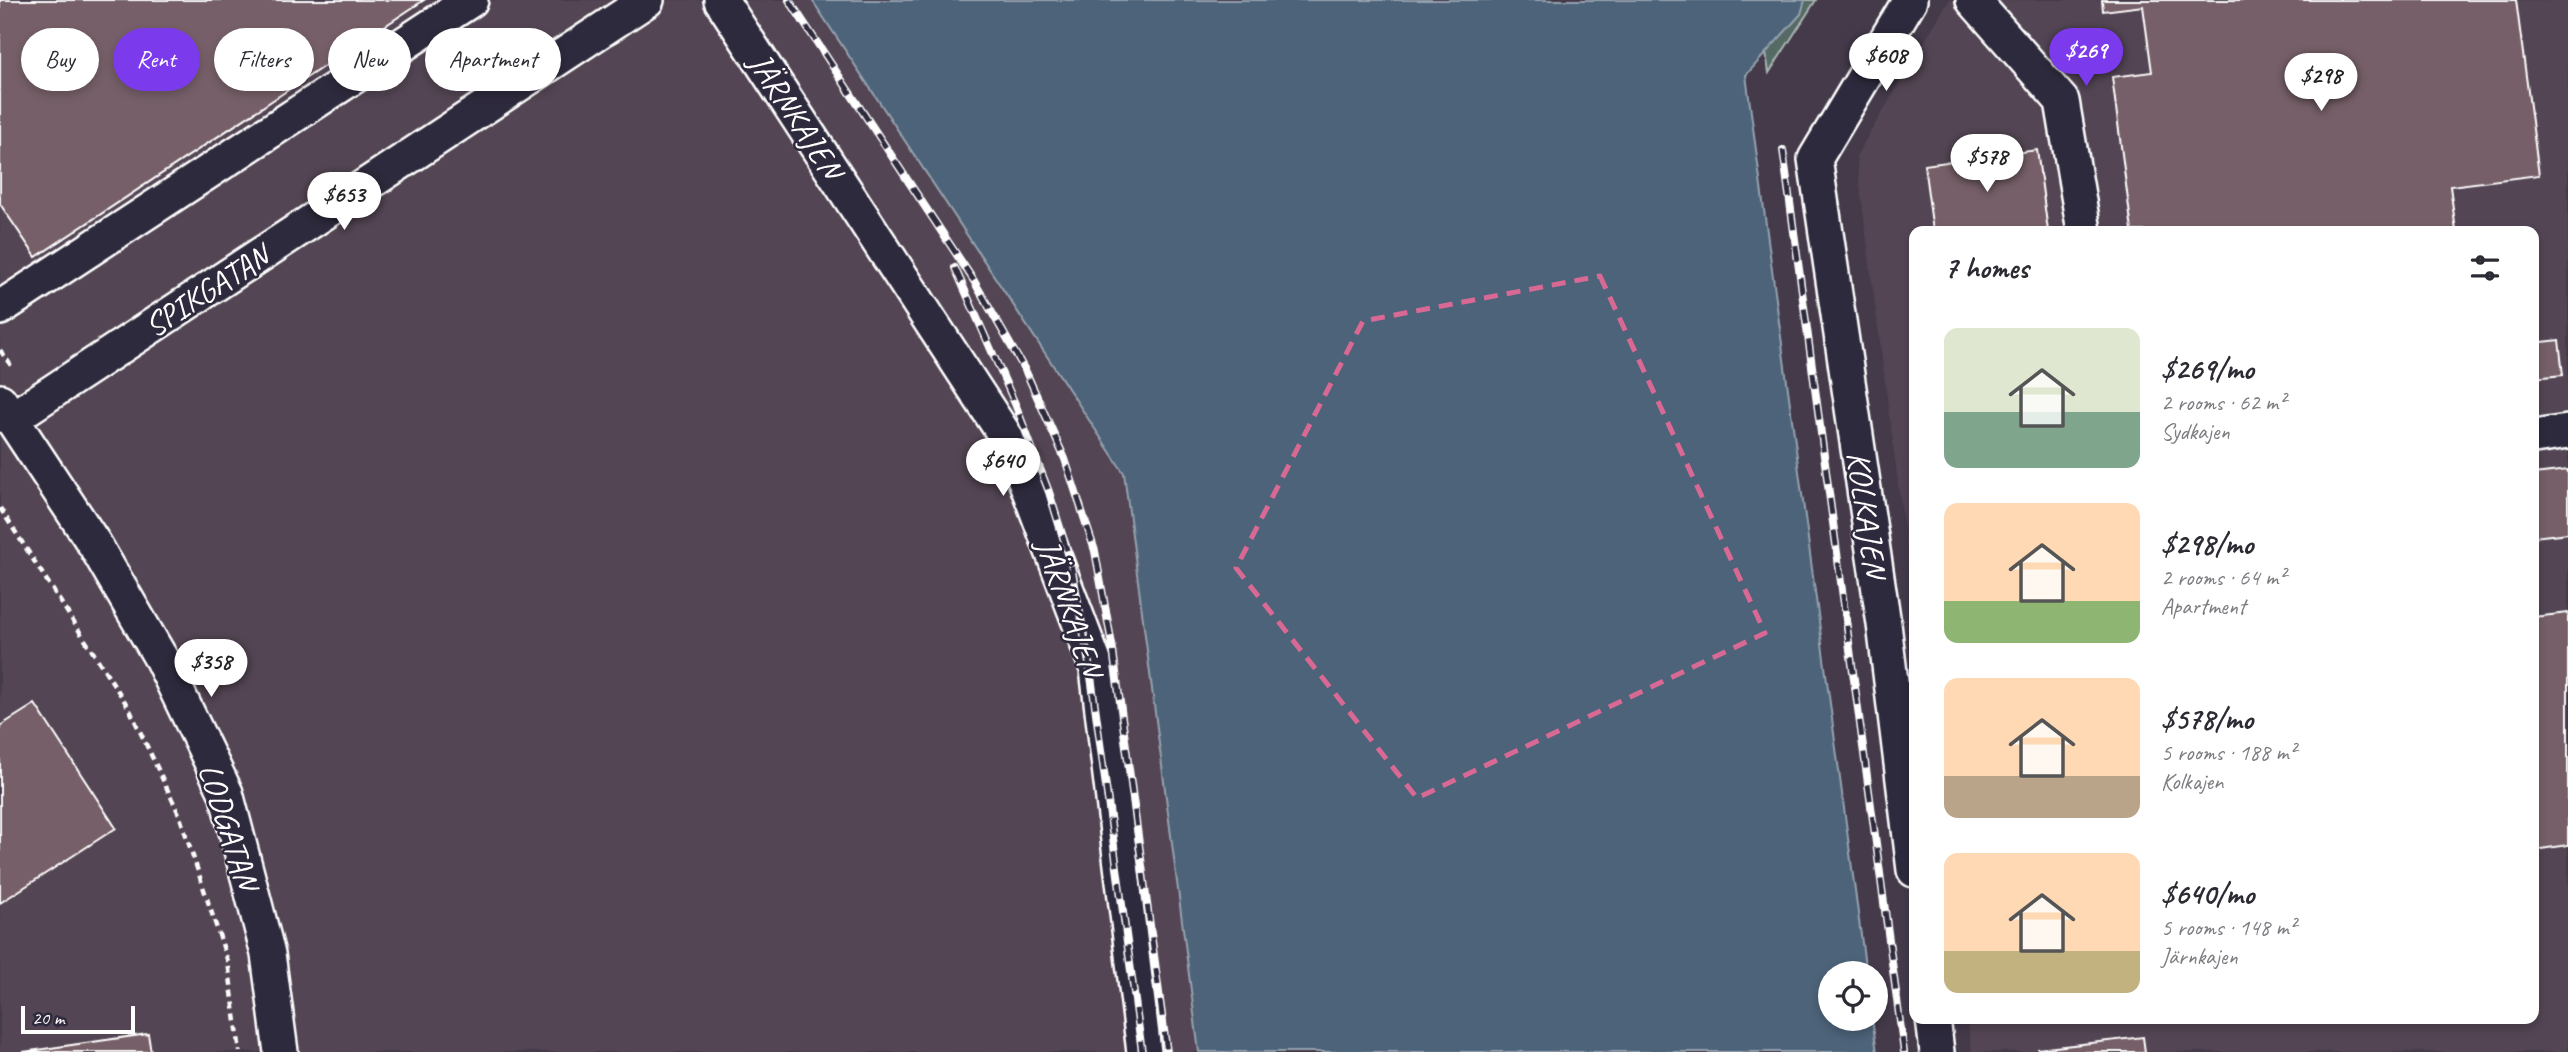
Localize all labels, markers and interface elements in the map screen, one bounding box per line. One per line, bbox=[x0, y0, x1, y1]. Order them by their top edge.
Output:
chip: Buy bbox=[21, 28, 99, 91]
chip: Rent bbox=[113, 28, 200, 91]
chip: Filters bbox=[214, 28, 314, 91]
chip: New bbox=[328, 28, 411, 91]
chip: Apartment bbox=[425, 28, 561, 91]
pin: $269 bbox=[2045, 28, 2127, 88]
pin: $608 bbox=[1845, 34, 1927, 93]
text: $269 bbox=[2065, 36, 2107, 65]
text: $608 bbox=[1865, 41, 1907, 70]
street label: JÄRNKAJEN bbox=[739, 43, 855, 190]
pin: $298 bbox=[2280, 54, 2362, 113]
text: $298 bbox=[2300, 61, 2342, 90]
pin: $578 bbox=[1946, 134, 2028, 194]
text: $578 bbox=[1967, 142, 2007, 171]
pin: $653 bbox=[303, 173, 385, 232]
text: $653 bbox=[323, 180, 365, 209]
street label: SPIKGATAN bbox=[136, 233, 281, 347]
text: 7 homes bbox=[1944, 249, 2029, 287]
icon: filters bbox=[2466, 249, 2504, 287]
text: $269/mo bbox=[2161, 350, 2254, 388]
icon: home bbox=[2000, 356, 2084, 440]
text: 2 rooms · 62 m² bbox=[2161, 388, 2285, 417]
text: Sydkajen bbox=[2161, 417, 2230, 446]
pin: $640 bbox=[962, 438, 1044, 498]
text: $640 bbox=[982, 446, 1024, 475]
street label: KOLKAJEN bbox=[1837, 449, 1897, 584]
text: $298/mo bbox=[2161, 525, 2253, 563]
street label: JÄRNKAJEN bbox=[1026, 531, 1115, 686]
icon: home bbox=[2000, 531, 2084, 615]
text: 2 rooms · 64 m² bbox=[2161, 563, 2285, 592]
text: Apartment bbox=[2161, 592, 2246, 621]
pin: $358 bbox=[170, 640, 252, 699]
text: $358 bbox=[190, 647, 232, 676]
text: $578/mo bbox=[2161, 700, 2253, 738]
icon: home bbox=[2000, 706, 2084, 790]
text: 5 rooms · 188 m² bbox=[2161, 738, 2296, 767]
street label: LODGATAN bbox=[189, 758, 270, 899]
text: Kolkajen bbox=[2161, 767, 2223, 796]
text: $640/mo bbox=[2161, 875, 2254, 913]
icon: home bbox=[2000, 881, 2084, 965]
text: 5 rooms · 148 m² bbox=[2161, 913, 2296, 942]
text: Järnkajen bbox=[2161, 942, 2238, 971]
map controls bbox=[1818, 961, 1888, 1031]
button: locate bbox=[1818, 961, 1888, 1031]
scale bar bbox=[21, 1003, 135, 1035]
text: 20 m bbox=[32, 1006, 64, 1030]

